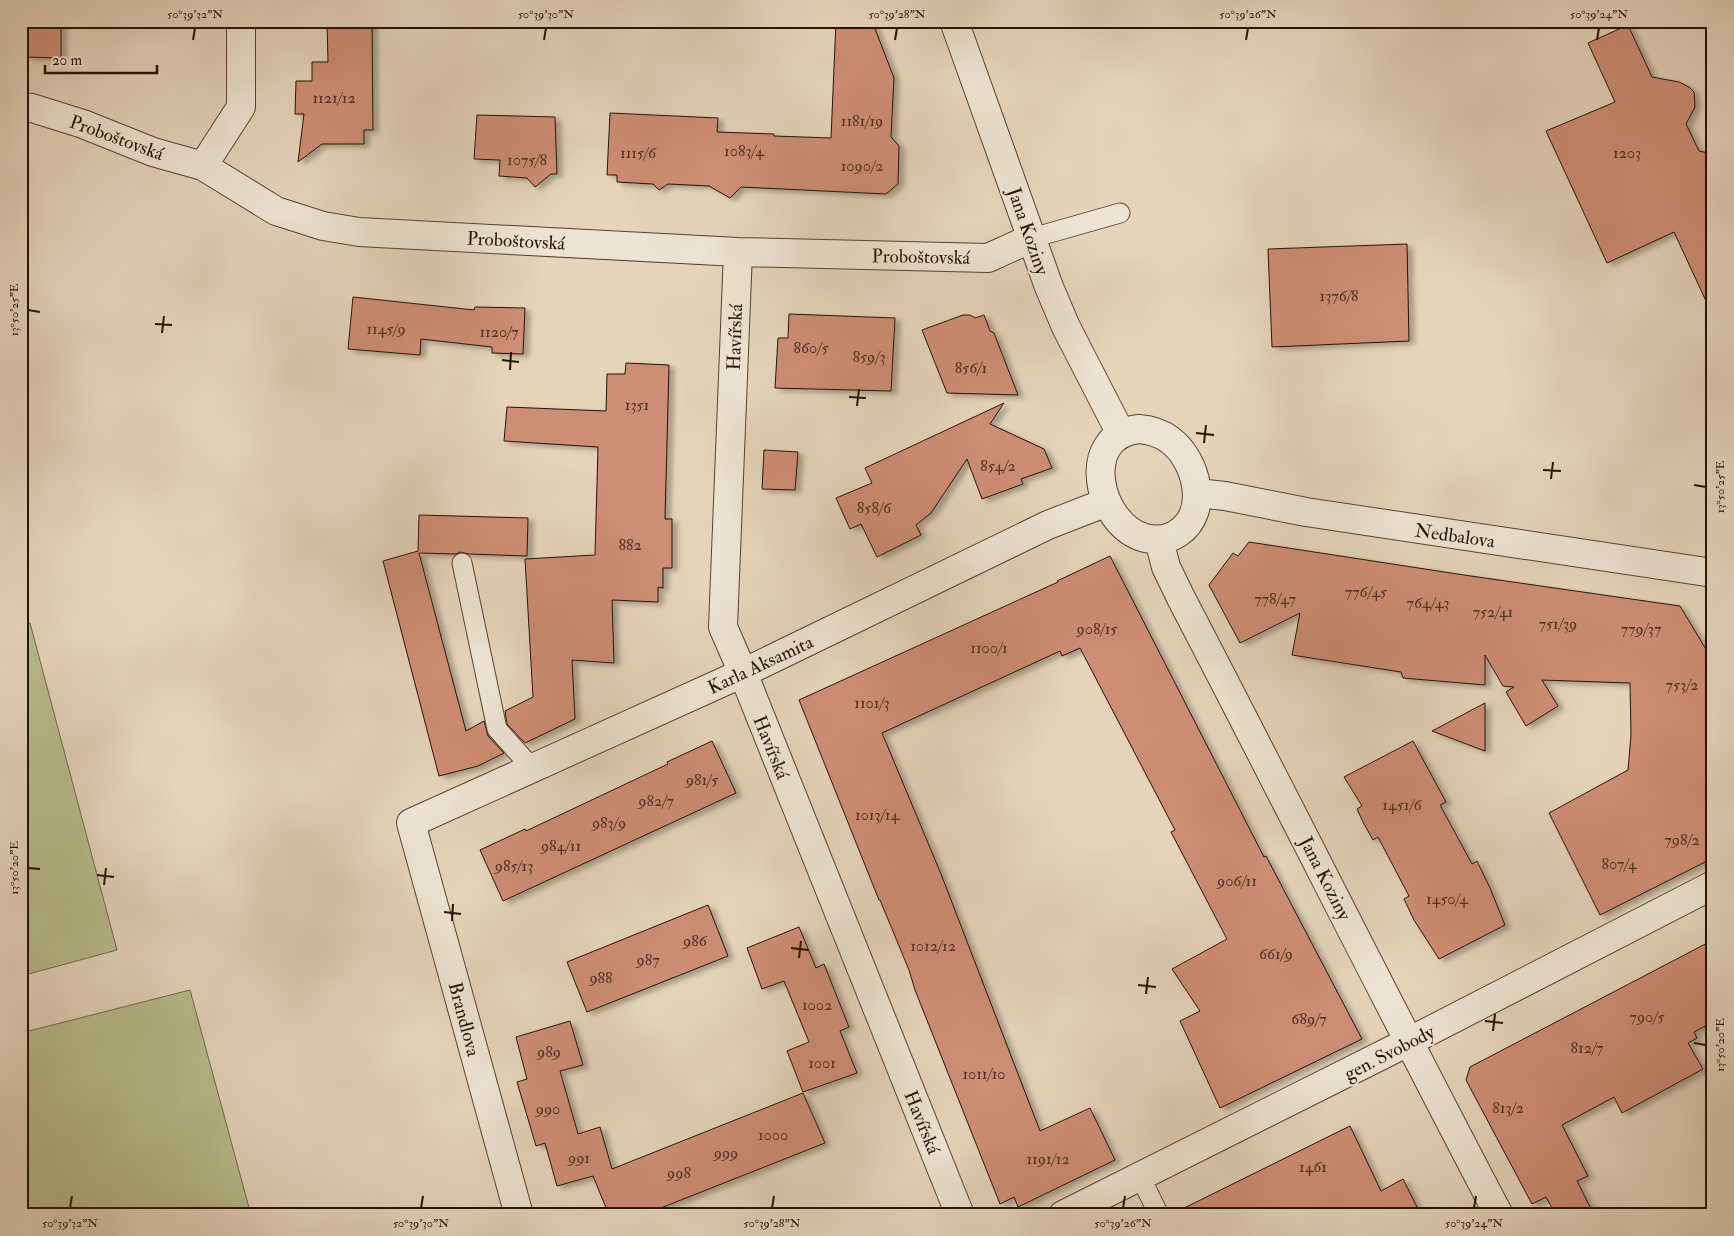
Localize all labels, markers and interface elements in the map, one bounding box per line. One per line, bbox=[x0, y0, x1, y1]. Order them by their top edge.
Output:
text: 50°39'32"N bbox=[167, 7, 223, 22]
text: 50°39'30"N bbox=[518, 7, 574, 22]
text: 50°39'28"N bbox=[868, 7, 926, 22]
text: 50°39'26"N bbox=[1219, 7, 1277, 22]
text: 50°39'24"N bbox=[1570, 7, 1628, 22]
scale bar bbox=[45, 42, 158, 74]
text: 20 m bbox=[52, 51, 82, 70]
house number: 1121/12 bbox=[312, 88, 356, 108]
street label: Proboštovská bbox=[66, 110, 167, 166]
house number: 1181/19 bbox=[841, 111, 883, 131]
house number: 1083/4 bbox=[724, 141, 765, 161]
house number: 1115/6 bbox=[620, 143, 657, 163]
house number: 1203 bbox=[1613, 143, 1641, 163]
house number: 1075/8 bbox=[507, 150, 547, 170]
house number: 1090/2 bbox=[841, 156, 883, 176]
street label: Jana Koziny bbox=[1002, 183, 1054, 279]
street label: Proboštovská bbox=[466, 226, 566, 256]
street label: Proboštovská bbox=[871, 244, 971, 270]
text: 13°50'25"E bbox=[7, 283, 22, 336]
house number: 1376/8 bbox=[1319, 286, 1359, 306]
street label: Havířská bbox=[722, 303, 748, 371]
house number: 1145/9 bbox=[366, 319, 406, 339]
house number: 1120/7 bbox=[479, 322, 519, 342]
house number: 860/5 bbox=[794, 338, 828, 358]
house number: 859/3 bbox=[852, 347, 886, 367]
house number: 856/1 bbox=[955, 358, 987, 378]
house number: 1351 bbox=[625, 395, 649, 415]
house number: 854/2 bbox=[980, 456, 1016, 476]
text: 13°50'25"E bbox=[1713, 460, 1728, 513]
house number: 858/6 bbox=[857, 498, 892, 518]
street label: Nedbalova bbox=[1413, 518, 1497, 554]
house number: 882 bbox=[618, 535, 642, 555]
house number: 776/45 bbox=[1345, 582, 1387, 602]
house number: 778/47 bbox=[1254, 589, 1296, 609]
house number: 764/43 bbox=[1407, 593, 1449, 613]
house number: 752/41 bbox=[1473, 602, 1513, 622]
house number: 751/39 bbox=[1539, 614, 1577, 634]
house number: 908/15 bbox=[1076, 619, 1117, 639]
house number: 779/37 bbox=[1621, 619, 1662, 639]
street label: Karla Aksamita bbox=[704, 630, 817, 700]
house number: 1100/1 bbox=[970, 638, 1008, 658]
house number: 753/2 bbox=[1666, 675, 1698, 695]
house number: 1101/3 bbox=[854, 693, 890, 713]
street label: Havířská bbox=[747, 712, 795, 783]
house number: 981/5 bbox=[685, 770, 718, 790]
house number: 982/7 bbox=[637, 791, 674, 811]
house number: 1451/6 bbox=[1382, 795, 1423, 815]
house number: 1013/14 bbox=[855, 805, 900, 825]
house number: 983/9 bbox=[591, 813, 626, 833]
house number: 798/2 bbox=[1664, 830, 1700, 850]
street label: Jana Koziny bbox=[1293, 832, 1357, 925]
house number: 984/11 bbox=[540, 836, 581, 856]
text: 13°50'20"E bbox=[7, 841, 22, 895]
house number: 807/4 bbox=[1601, 854, 1638, 874]
house number: 985/13 bbox=[494, 856, 533, 876]
house number: 906/11 bbox=[1216, 871, 1257, 891]
house number: 1450/4 bbox=[1426, 889, 1469, 909]
house number: 986 bbox=[682, 931, 708, 951]
house number: 1012/12 bbox=[910, 936, 956, 956]
house number: 661/9 bbox=[1259, 944, 1293, 964]
house number: 987 bbox=[635, 950, 660, 970]
house number: 988 bbox=[588, 968, 613, 988]
street label: Brandlova bbox=[443, 979, 486, 1059]
house number: 1002 bbox=[802, 995, 832, 1015]
house number: 790/5 bbox=[1630, 1007, 1664, 1027]
house number: 689/7 bbox=[1291, 1009, 1327, 1029]
text: 13°50'20"E bbox=[1713, 1018, 1728, 1072]
street label: gen. Svobody bbox=[1340, 1020, 1439, 1086]
house number: 812/7 bbox=[1571, 1038, 1604, 1058]
house number: 989 bbox=[536, 1042, 561, 1062]
house number: 1001 bbox=[808, 1053, 836, 1073]
house number: 1011/10 bbox=[962, 1064, 1006, 1084]
street label: Havířská bbox=[898, 1087, 946, 1158]
house number: 813/2 bbox=[1492, 1098, 1524, 1118]
house number: 990 bbox=[535, 1099, 560, 1119]
house number: 1000 bbox=[758, 1125, 788, 1145]
house number: 999 bbox=[713, 1143, 738, 1163]
house number: 991 bbox=[567, 1148, 590, 1168]
house number: 1191/12 bbox=[1026, 1149, 1070, 1169]
house number: 1461 bbox=[1299, 1157, 1327, 1177]
house number: 998 bbox=[666, 1163, 691, 1183]
text: 50°39'32"N bbox=[42, 1216, 98, 1231]
text: 50°39'30"N bbox=[393, 1216, 449, 1231]
text: 50°39'28"N bbox=[743, 1216, 801, 1231]
text: 50°39'26"N bbox=[1094, 1216, 1152, 1231]
text: 50°39'24"N bbox=[1445, 1216, 1503, 1231]

